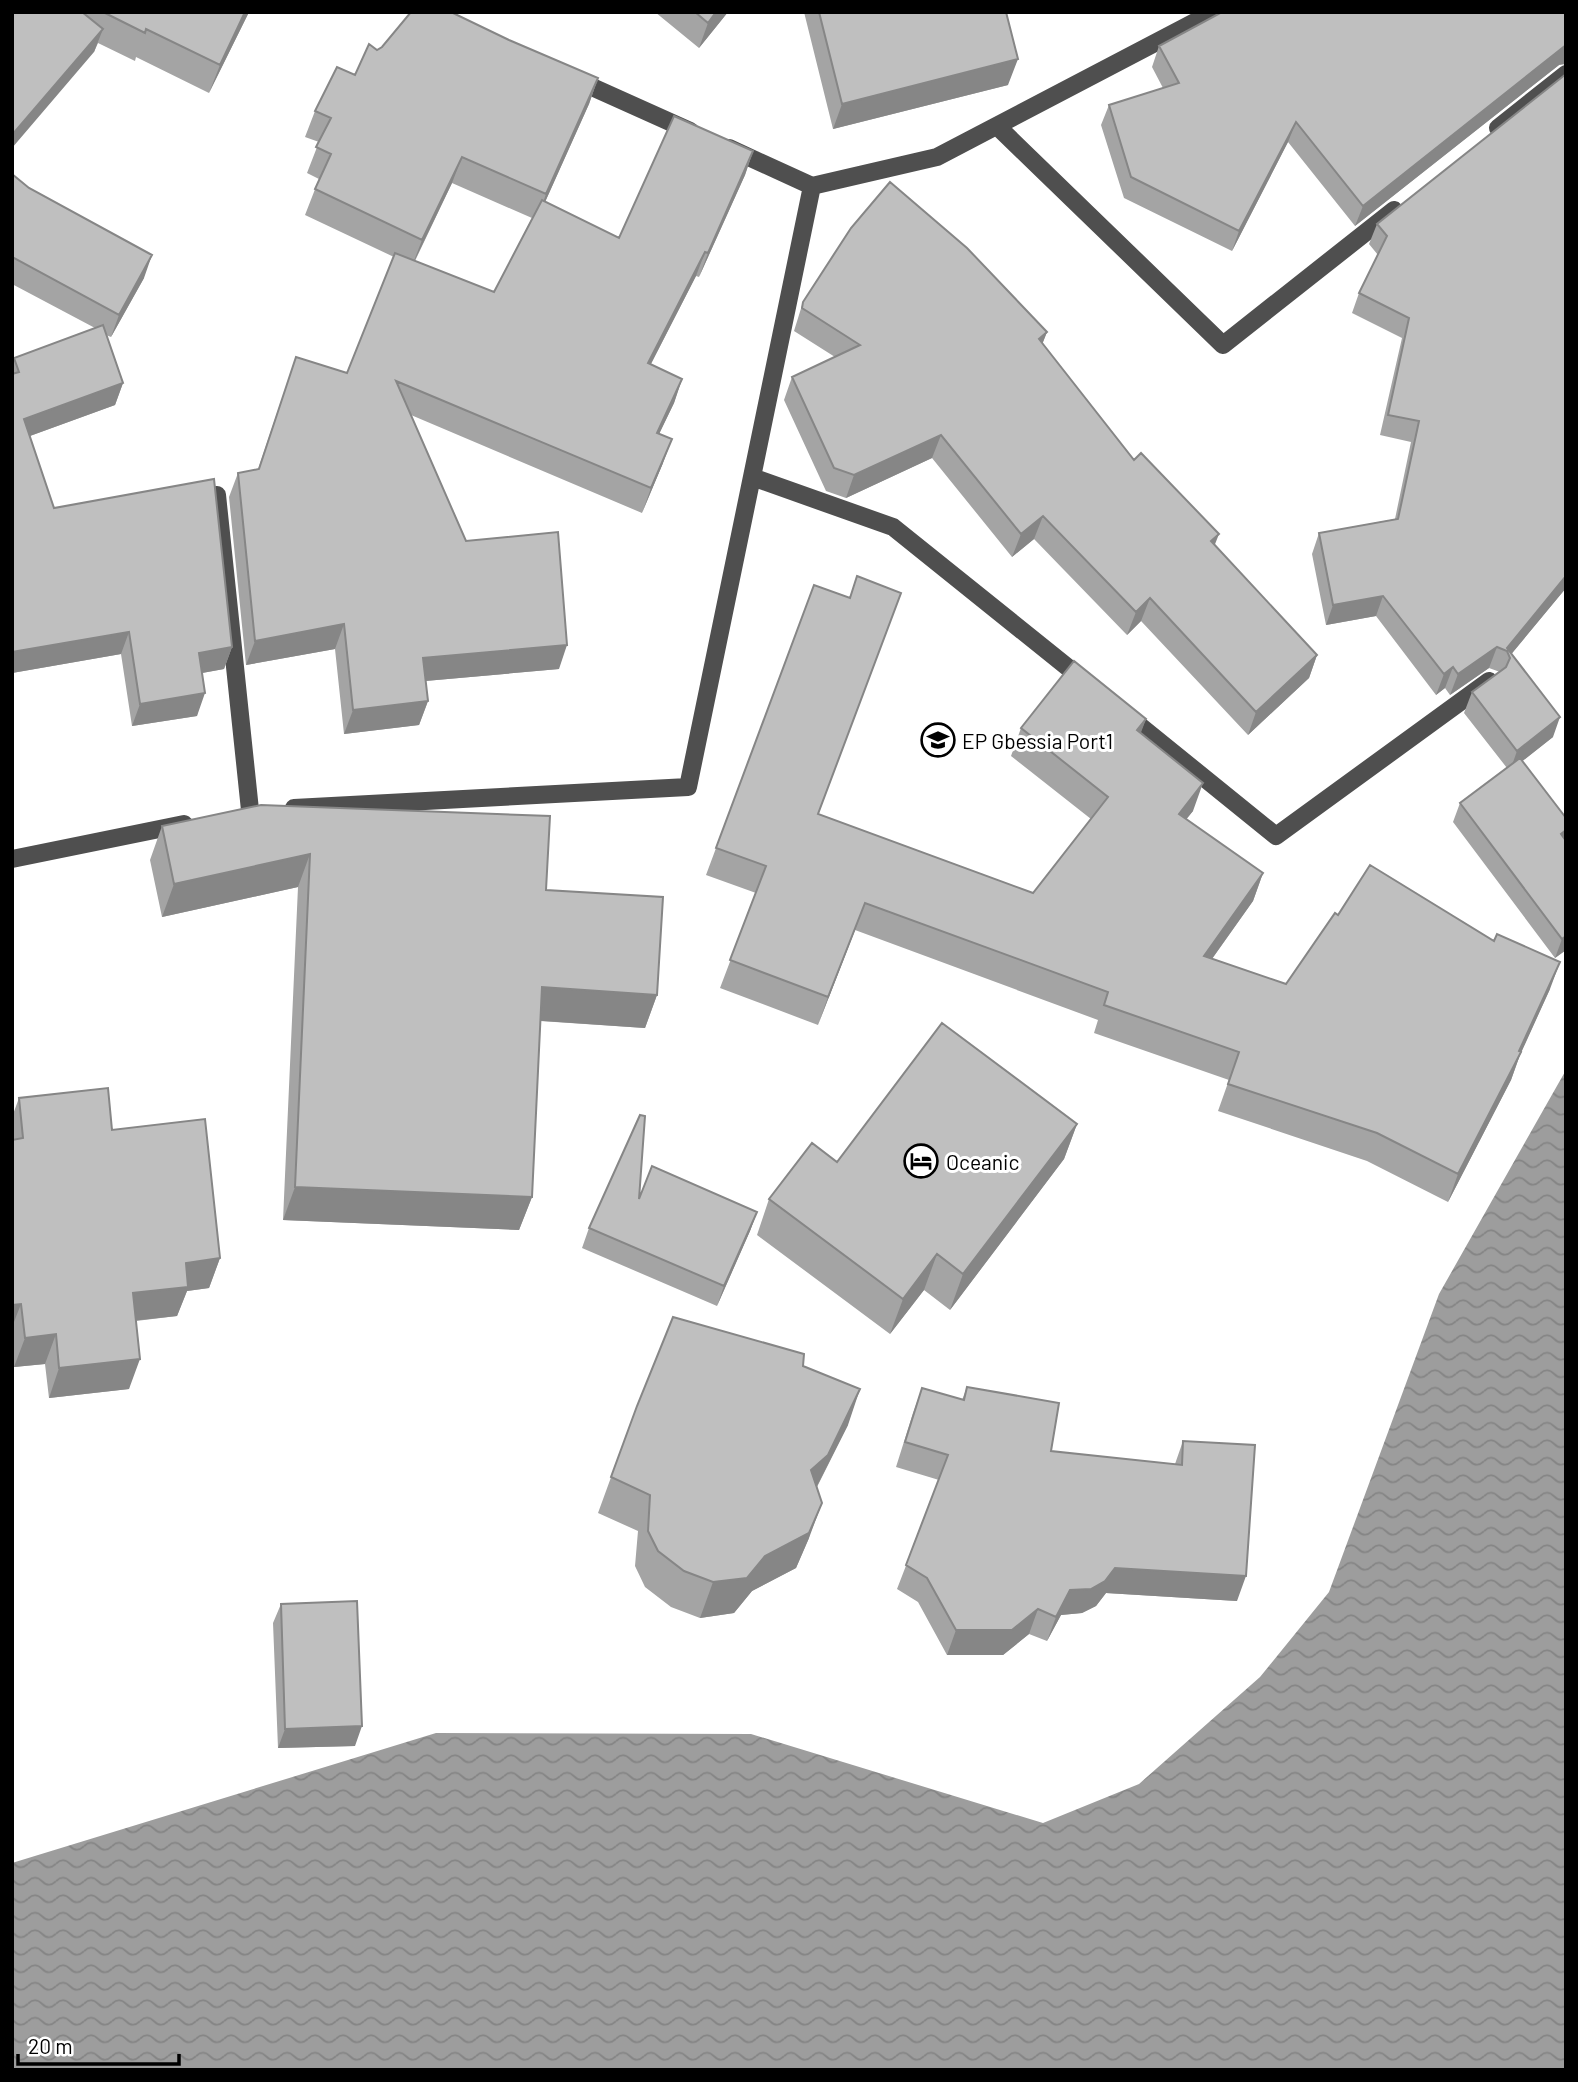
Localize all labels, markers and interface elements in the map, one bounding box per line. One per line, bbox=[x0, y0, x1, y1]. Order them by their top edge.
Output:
school or university icon: EP Gbessia Port1 bbox=[919, 721, 957, 759]
place label: EP Gbessia Port1 bbox=[962, 728, 1113, 753]
hotel icon: Oceanic bbox=[902, 1142, 940, 1180]
place label: Oceanic bbox=[946, 1149, 1019, 1174]
scale bar bbox=[18, 2022, 178, 2066]
text: 20 m bbox=[28, 2033, 73, 2058]

